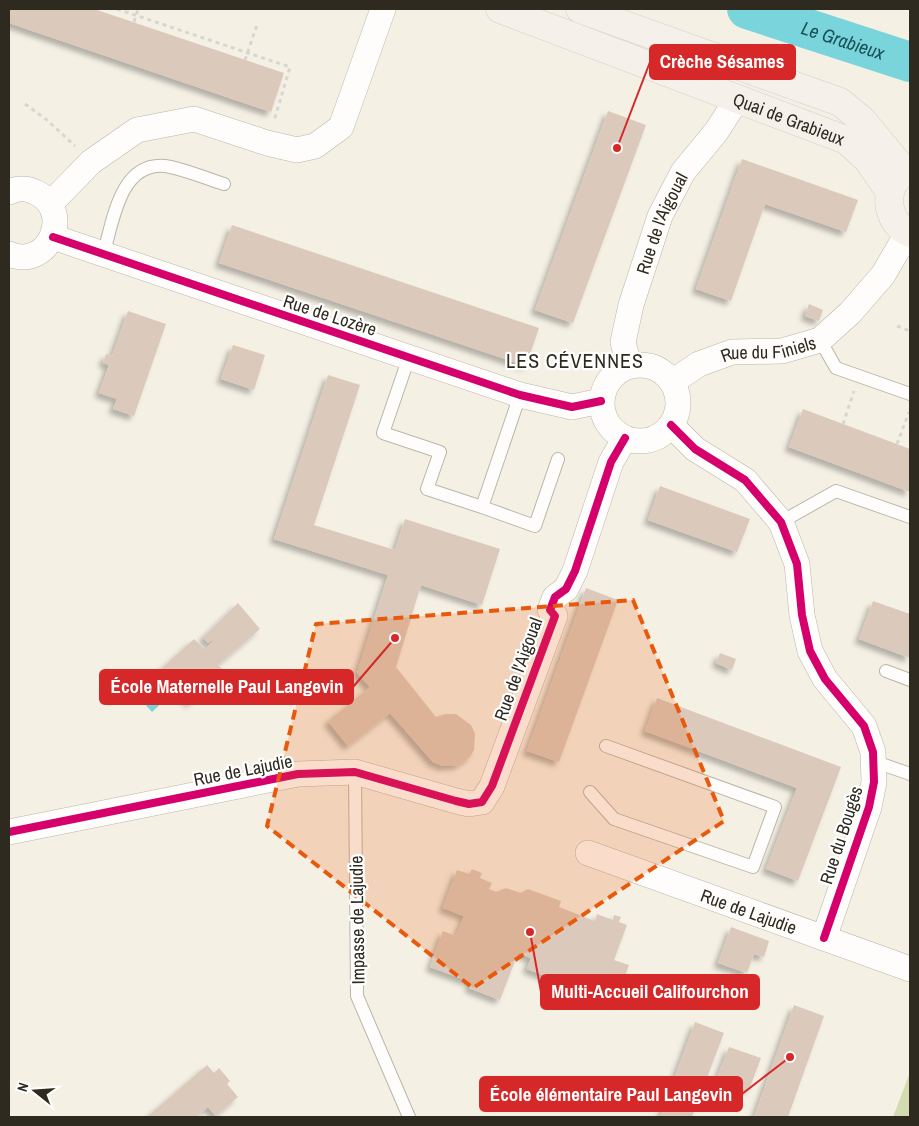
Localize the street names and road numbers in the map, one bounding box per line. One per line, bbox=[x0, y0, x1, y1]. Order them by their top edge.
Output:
street label: Quai de Grabieux bbox=[730, 86, 849, 151]
street label: Rue de l'Aigoual bbox=[629, 168, 693, 277]
street label: Rue de Lozère bbox=[280, 288, 380, 342]
street label: Rue du Finiels bbox=[717, 329, 819, 368]
street label: Rue de l'Aigoual bbox=[488, 614, 548, 724]
street label: Rue de Lajudie bbox=[191, 748, 295, 792]
street label: Rue du Bougès bbox=[813, 783, 869, 887]
street label: Impasse de Lajudie bbox=[343, 855, 371, 985]
street label: Rue de Lajudie bbox=[697, 882, 800, 940]

